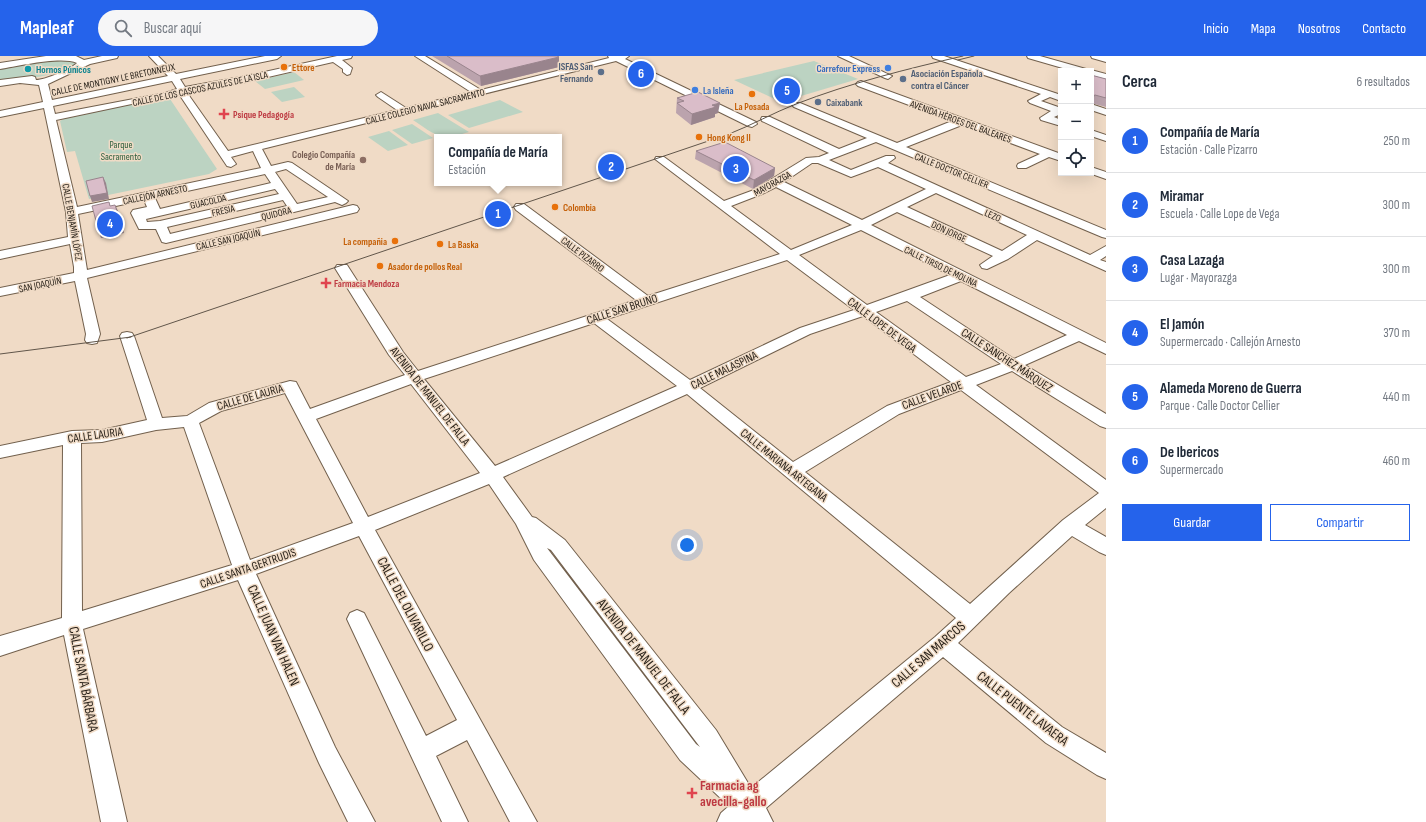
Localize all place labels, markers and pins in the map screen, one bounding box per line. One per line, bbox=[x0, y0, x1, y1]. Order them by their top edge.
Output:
pin: 6 bbox=[628, 59, 654, 89]
place label: ISFAS San Fernando bbox=[558, 61, 593, 85]
marker: Ettore bbox=[279, 62, 289, 72]
place label: Ettore bbox=[292, 62, 315, 74]
place label: Carrefour Express bbox=[817, 63, 880, 75]
marker: Carrefour Express bbox=[883, 63, 893, 73]
marker: Hornos Púnicos bbox=[23, 64, 33, 74]
place label: Hornos Púnicos bbox=[36, 64, 91, 76]
marker: ISFAS San Fernando bbox=[596, 67, 606, 77]
place label: Asociación Española contra el Cáncer bbox=[910, 68, 982, 92]
marker: Asociación Española contra el Cáncer bbox=[898, 74, 908, 84]
pin: 5 bbox=[774, 76, 800, 106]
marker: La Isleña bbox=[690, 85, 700, 95]
place label: La Isleña bbox=[703, 85, 734, 97]
marker: La Posada bbox=[747, 89, 757, 99]
marker: Caixabank bbox=[813, 97, 823, 107]
place label: Caixabank bbox=[826, 97, 863, 109]
place label: La Posada bbox=[735, 101, 769, 113]
marker: Psique Pedagogía bbox=[218, 108, 230, 120]
place label: Psique Pedagogía bbox=[233, 109, 294, 121]
marker: Hong Kong II bbox=[694, 132, 704, 142]
place label: Hong Kong II bbox=[707, 132, 751, 144]
place label: Colegio Compañía de María bbox=[292, 149, 355, 173]
pin: 2 bbox=[598, 152, 624, 182]
pin: 3 bbox=[723, 154, 749, 184]
marker: Colegio Compañía de María bbox=[358, 155, 368, 165]
pin: 1 bbox=[485, 199, 511, 229]
marker: Colombia bbox=[550, 202, 560, 212]
place label: Colombia bbox=[563, 202, 596, 214]
pin: 4 bbox=[97, 209, 123, 239]
place label: La compañia bbox=[343, 236, 387, 248]
marker: La compañia bbox=[390, 236, 400, 246]
marker: La Baska bbox=[435, 239, 445, 249]
place label: La Baska bbox=[448, 239, 479, 251]
marker: Asador de pollos Real bbox=[375, 261, 385, 271]
place label: Asador de pollos Real bbox=[387, 261, 462, 273]
marker: Farmacia Mendoza bbox=[321, 278, 331, 288]
place label: Farmacia Mendoza bbox=[334, 278, 399, 290]
place label: Farmacia ag avecilla-gallo bbox=[700, 777, 767, 810]
marker: Farmacia ag avecilla-gallo bbox=[687, 788, 697, 798]

